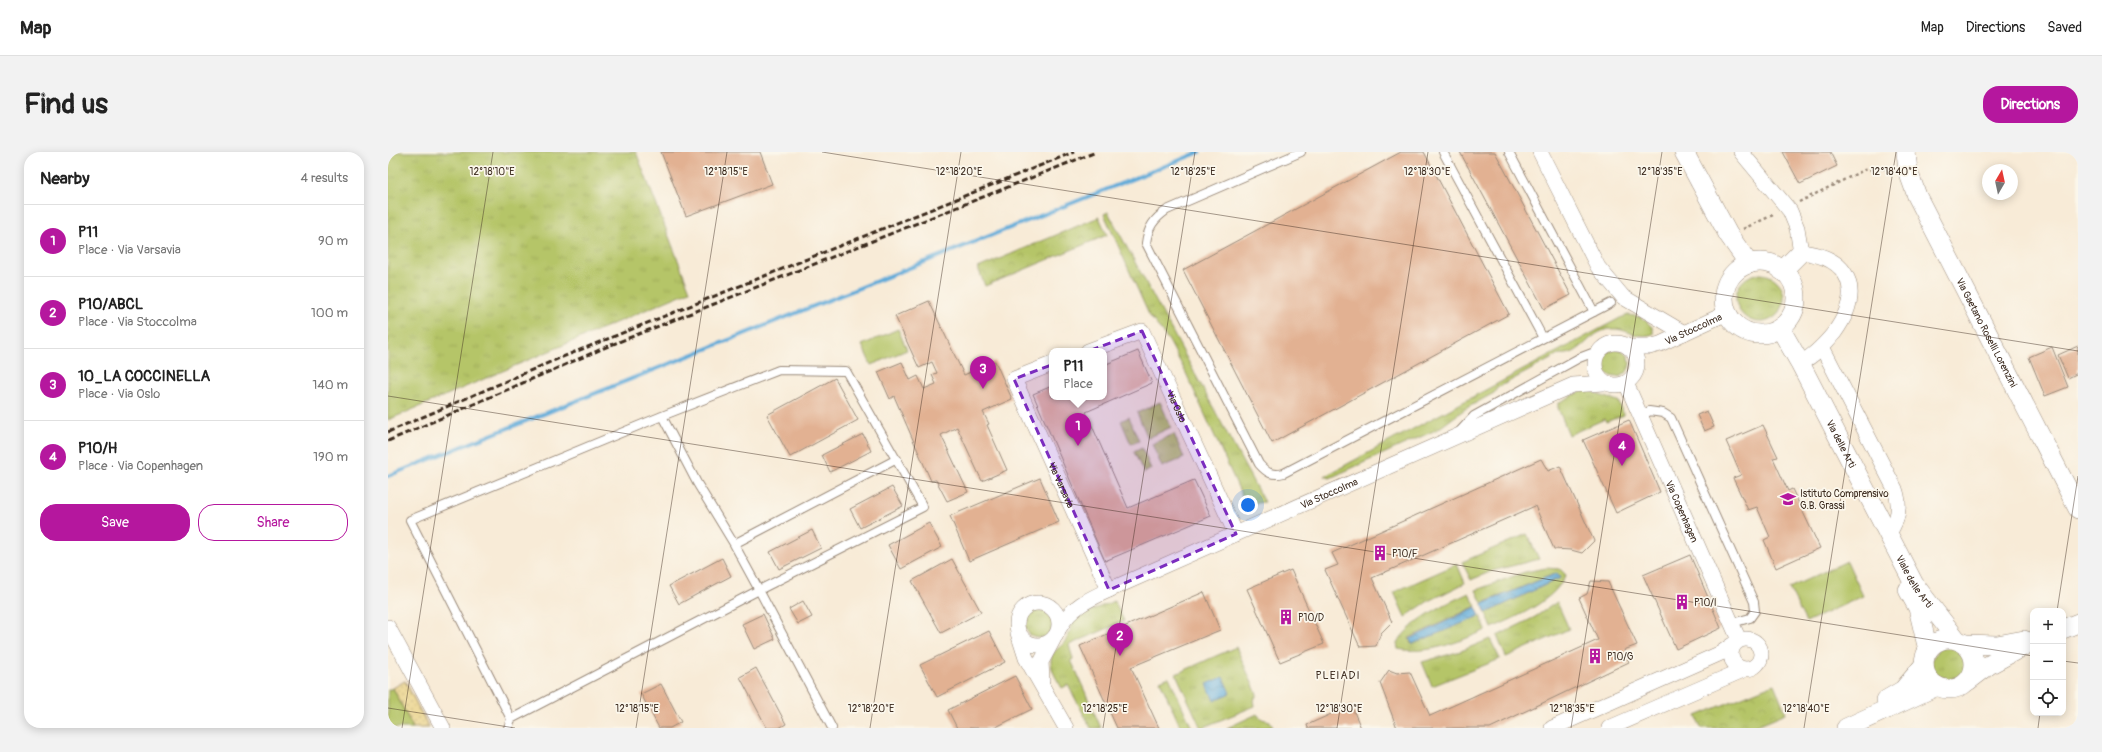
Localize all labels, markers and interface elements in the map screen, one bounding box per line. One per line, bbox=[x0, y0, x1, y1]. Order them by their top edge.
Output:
text: Map bbox=[20, 16, 51, 40]
text: Map bbox=[1921, 19, 1944, 36]
text: Directions bbox=[1966, 19, 2025, 36]
text: Saved bbox=[2047, 19, 2082, 36]
button: Directions bbox=[1983, 86, 2078, 123]
text: Find us bbox=[24, 87, 108, 122]
north arrow bbox=[1982, 164, 2018, 200]
text: 12°18'10"E bbox=[470, 166, 514, 178]
text: 12°18'15"E bbox=[704, 166, 748, 178]
text: 12°18'20"E bbox=[936, 166, 982, 178]
text: 12°18'25"E bbox=[1170, 166, 1216, 178]
text: 12°18'30"E bbox=[1404, 166, 1450, 178]
text: 12°18'35"E bbox=[1637, 166, 1683, 178]
text: 12°18'40"E bbox=[1871, 166, 1917, 178]
text: Nearby bbox=[40, 168, 89, 189]
text: 4 results bbox=[301, 170, 348, 186]
text: P11 bbox=[78, 223, 98, 242]
text: 1 bbox=[50, 233, 56, 249]
text: 90 m bbox=[318, 233, 348, 249]
text: Place · Via Varsavia bbox=[78, 242, 181, 258]
street label: Via Gaetano Roselli Lorenzini bbox=[1953, 276, 2019, 390]
text: P10/ABCL bbox=[78, 295, 143, 314]
text: 2 bbox=[49, 305, 57, 321]
text: 100 m bbox=[311, 305, 348, 321]
street label: Via Stoccolma bbox=[1663, 311, 1724, 348]
text: Place · Via Stoccolma bbox=[78, 314, 197, 330]
popup bbox=[1049, 348, 1107, 400]
pin: 3 bbox=[970, 356, 996, 389]
text: P11 bbox=[1063, 357, 1083, 376]
text: 10_LA COCCINELLA bbox=[78, 367, 210, 386]
text: Place bbox=[1063, 376, 1093, 392]
text: 3 bbox=[49, 377, 57, 393]
text: 140 m bbox=[312, 377, 348, 393]
text: Place · Via Oslo bbox=[78, 386, 160, 402]
street label: Via Oslo bbox=[1164, 390, 1189, 425]
pin: 1 bbox=[1065, 413, 1091, 446]
street label: Via delle Arti bbox=[1823, 418, 1858, 470]
pin: 4 bbox=[1609, 433, 1635, 466]
text: P10/H bbox=[78, 439, 117, 458]
text: 4 bbox=[49, 449, 57, 465]
text: 190 m bbox=[313, 449, 348, 465]
text: Place · Via Copenhagen bbox=[78, 458, 203, 474]
street label: Via Varsavia bbox=[1045, 461, 1076, 510]
street label: Via Stoccolma bbox=[1299, 476, 1360, 512]
street label: Via Copenhagen bbox=[1663, 479, 1700, 545]
place label: Istituto Comprensivo G.B. Grassi bbox=[1800, 488, 1889, 512]
school or university icon: Istituto Comprensivo G.B. Grassi bbox=[1779, 490, 1797, 508]
your location bbox=[1238, 495, 1258, 515]
button: Save bbox=[40, 504, 190, 541]
button: Share bbox=[198, 504, 348, 541]
building icon: P10/F bbox=[1371, 544, 1389, 562]
place label: P10/F bbox=[1392, 548, 1418, 560]
street label: Viale delle Arti bbox=[1893, 553, 1935, 611]
building icon: P10/I bbox=[1673, 593, 1691, 611]
place label: P10/I bbox=[1694, 597, 1717, 609]
building icon: P10/D bbox=[1277, 608, 1295, 626]
map controls bbox=[2030, 608, 2066, 716]
button: + bbox=[2030, 608, 2066, 644]
place label: P10/D bbox=[1298, 612, 1324, 624]
pin: 2 bbox=[1107, 623, 1133, 656]
button: − bbox=[2030, 644, 2066, 680]
building icon: P10/G bbox=[1586, 647, 1604, 665]
place label: P10/G bbox=[1607, 651, 1634, 663]
district label: PLEIADI bbox=[1315, 669, 1361, 682]
button: locate bbox=[2030, 680, 2066, 716]
text: 12°18'15"E bbox=[615, 703, 659, 715]
text: 12°18'20"E bbox=[848, 703, 894, 715]
text: 12°18'25"E bbox=[1082, 703, 1128, 715]
text: 12°18'30"E bbox=[1316, 703, 1362, 715]
text: 12°18'35"E bbox=[1549, 703, 1595, 715]
text: 12°18'40"E bbox=[1783, 703, 1829, 715]

